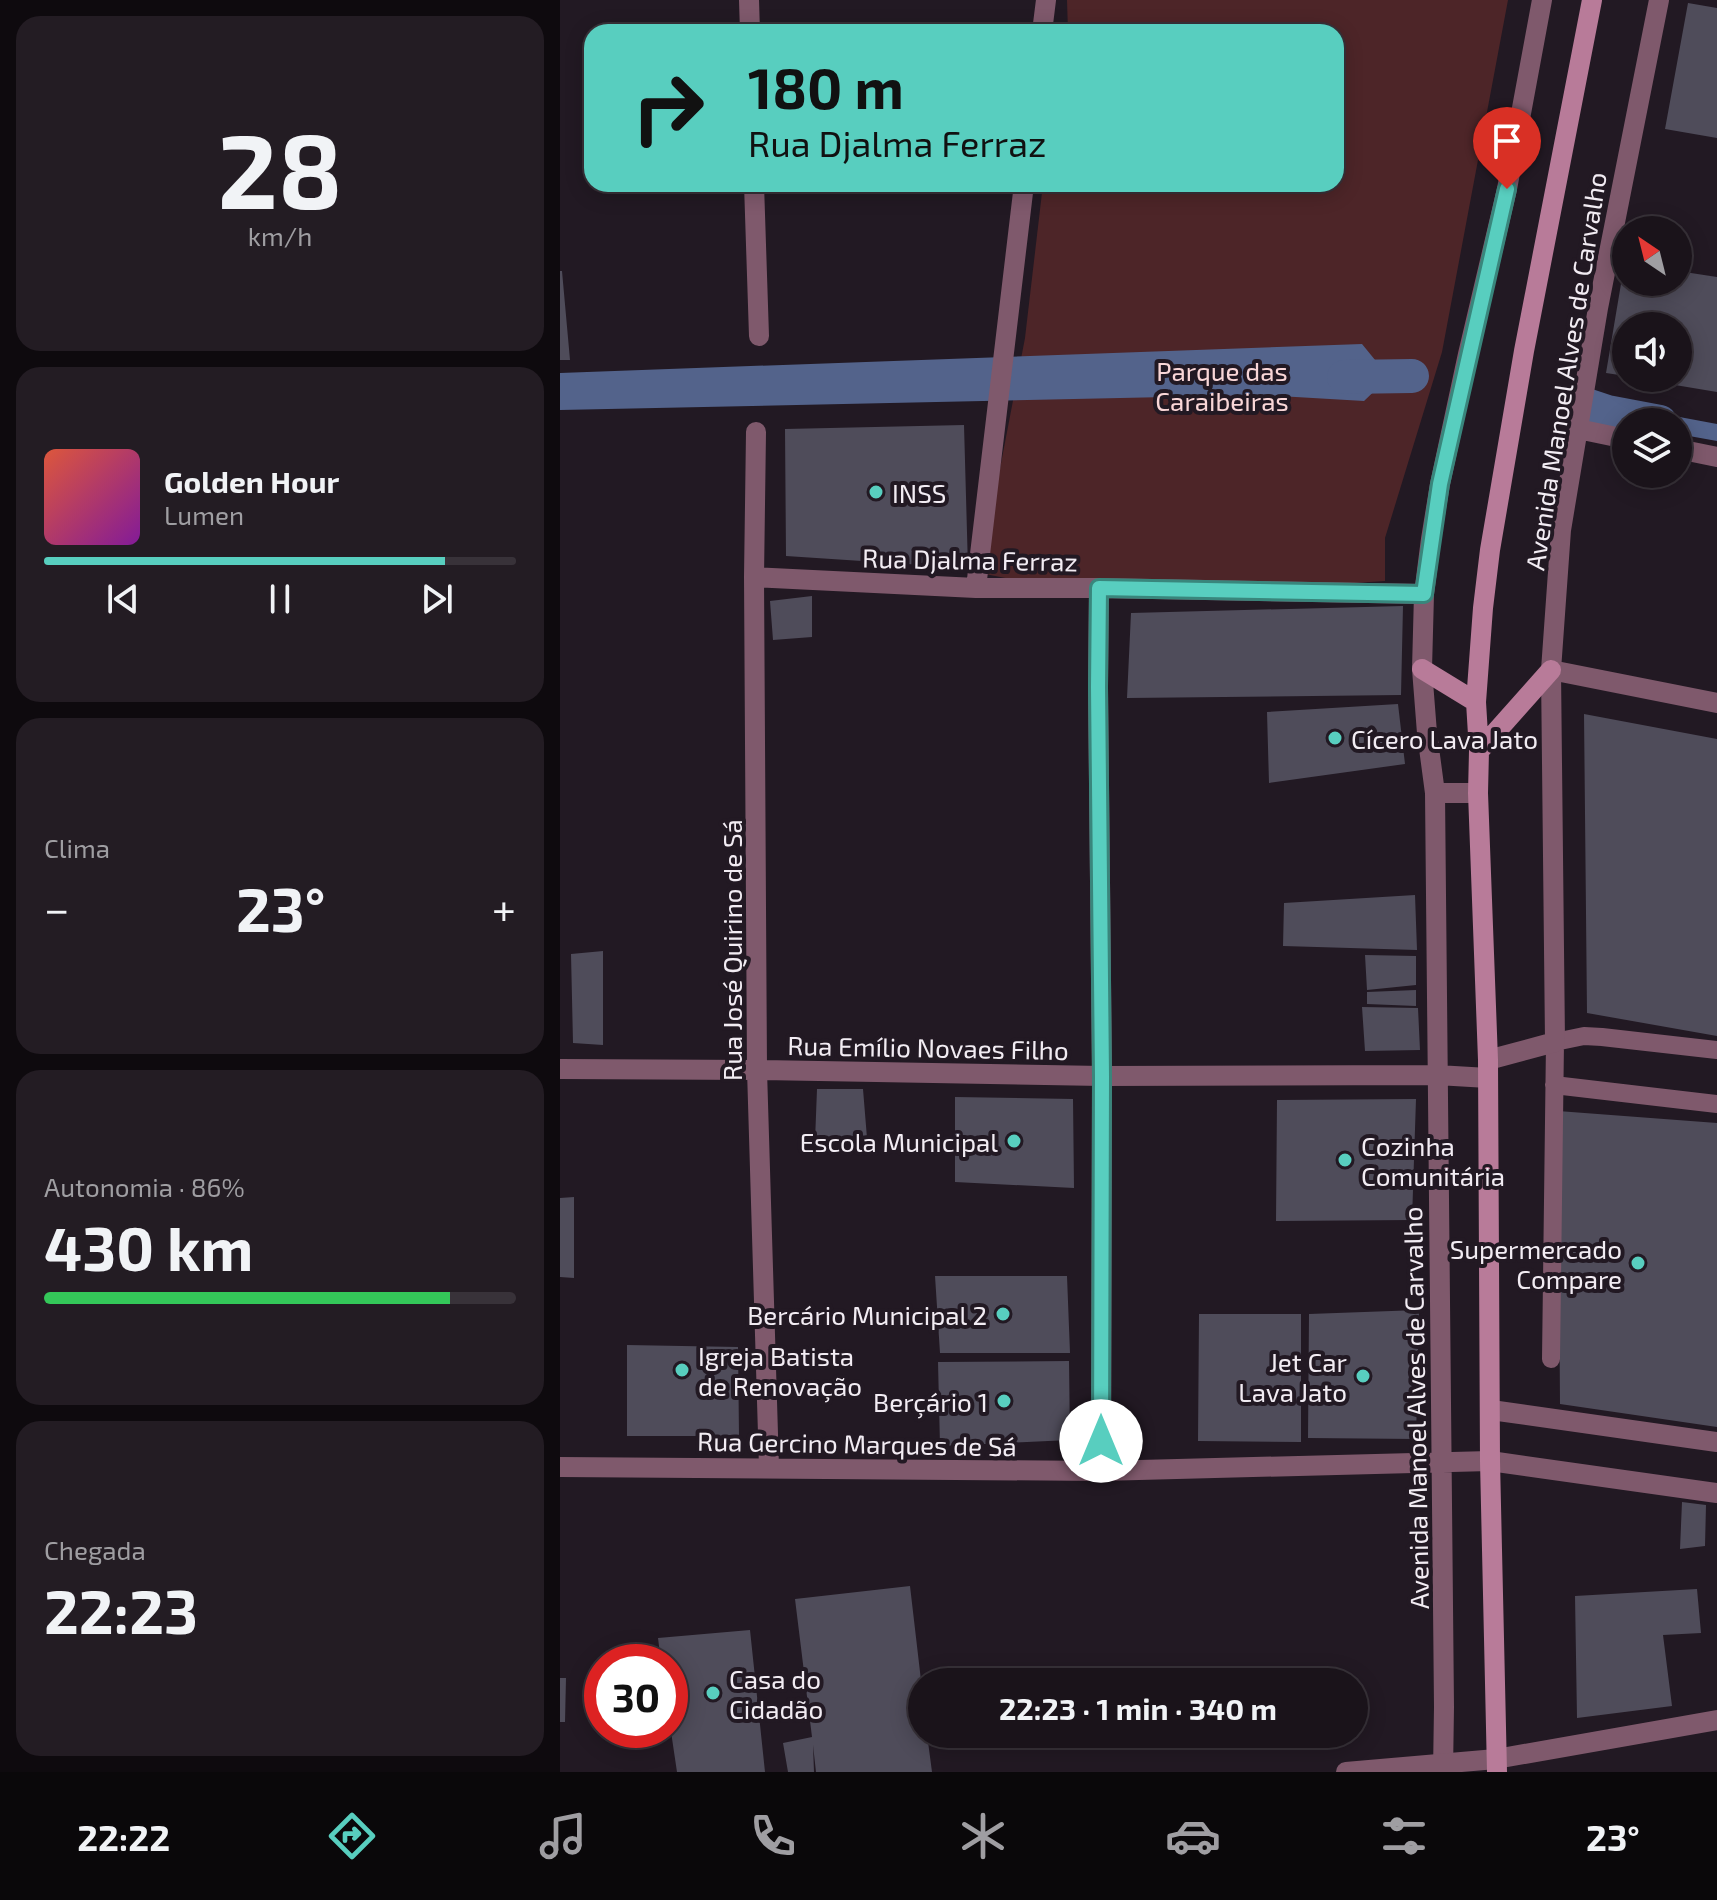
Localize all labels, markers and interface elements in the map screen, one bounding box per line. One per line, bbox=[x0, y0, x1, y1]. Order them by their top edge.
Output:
text: 180 m bbox=[748, 53, 904, 120]
icon: right bbox=[616, 56, 720, 160]
text: 28 bbox=[217, 105, 343, 230]
pin bbox=[1473, 107, 1541, 189]
icon: arrive bbox=[1485, 119, 1529, 163]
text: Rua Djalma Ferraz bbox=[748, 121, 1046, 164]
street label: Avenida Manoel Alves de Carvalho bbox=[1518, 170, 1612, 572]
north arrow bbox=[1612, 216, 1692, 296]
map controls bbox=[1612, 216, 1692, 488]
text: km/h bbox=[248, 220, 312, 251]
button: sound bbox=[1612, 312, 1692, 392]
park label: Parque das Caraibeiras bbox=[1155, 355, 1289, 416]
button: layers bbox=[1612, 408, 1692, 488]
text: Golden Hour bbox=[164, 463, 339, 499]
place label: INSS bbox=[892, 477, 946, 508]
marker: INSS bbox=[867, 483, 885, 501]
text: Lumen bbox=[164, 499, 244, 530]
street label: Rua Djalma Ferraz bbox=[862, 542, 1078, 576]
icon: previous bbox=[101, 577, 145, 621]
icon: pause bbox=[258, 577, 302, 621]
icon: next bbox=[415, 577, 459, 621]
place label: Cícero Lava Jato bbox=[1351, 723, 1538, 754]
marker: Cícero Lava Jato bbox=[1326, 729, 1344, 747]
street label: Rua José Quirino de Sá bbox=[716, 819, 747, 1081]
text: Clima bbox=[44, 832, 110, 863]
text: 23° bbox=[236, 872, 326, 944]
text: − bbox=[44, 881, 70, 934]
text: + bbox=[492, 881, 516, 934]
street label: Rua Emílio Novaes Filho bbox=[787, 1029, 1069, 1065]
place label: Escola Municipal bbox=[800, 1126, 998, 1157]
place label: Cozinha Comunitária bbox=[1361, 1130, 1505, 1191]
marker: Escola Municipal bbox=[1005, 1132, 1023, 1150]
marker: Cozinha Comunitária bbox=[1336, 1151, 1354, 1169]
text: Autonomia · 86% bbox=[44, 1171, 245, 1202]
street label: Avenida Manoel Alves de Carvalho bbox=[1396, 1206, 1434, 1610]
text: 430 km bbox=[44, 1211, 253, 1283]
place label: Supermercado Compare bbox=[1450, 1233, 1622, 1294]
marker: Supermercado Compare bbox=[1629, 1254, 1647, 1272]
place label: Bercário Municipal 2 bbox=[747, 1299, 987, 1330]
marker: Bercário Municipal 2 bbox=[994, 1305, 1012, 1323]
place label: Igreja Batista de Renovação bbox=[698, 1340, 862, 1403]
place label: Jet Car Lava Jato bbox=[1238, 1346, 1347, 1407]
marker: Igreja Batista de Renovação bbox=[673, 1361, 691, 1379]
marker: Jet Car Lava Jato bbox=[1354, 1367, 1372, 1385]
place label: Berçário 1 bbox=[873, 1386, 988, 1419]
marker: Berçário 1 bbox=[995, 1392, 1013, 1410]
position arrow bbox=[1059, 1399, 1143, 1483]
street label: Rua Gercino Marques de Sá bbox=[697, 1425, 1017, 1461]
text: Chegada bbox=[44, 1534, 146, 1565]
text: 22:23 bbox=[44, 1574, 198, 1646]
speed limit sign: 30 bbox=[584, 1644, 688, 1748]
place label: Casa do Cidadão bbox=[729, 1663, 823, 1724]
marker: Casa do Cidadão bbox=[704, 1684, 722, 1702]
text: 22:23 · 1 min · 340 m bbox=[999, 1690, 1277, 1726]
icon: directions bbox=[324, 1808, 380, 1864]
icon: music bbox=[535, 1808, 591, 1864]
icon: phone bbox=[745, 1808, 801, 1864]
icon: climate bbox=[955, 1808, 1011, 1864]
icon: car bbox=[1165, 1808, 1221, 1864]
icon: filters bbox=[1376, 1808, 1432, 1864]
text: 22:22 bbox=[77, 1815, 170, 1858]
text: 23° bbox=[1586, 1815, 1640, 1858]

